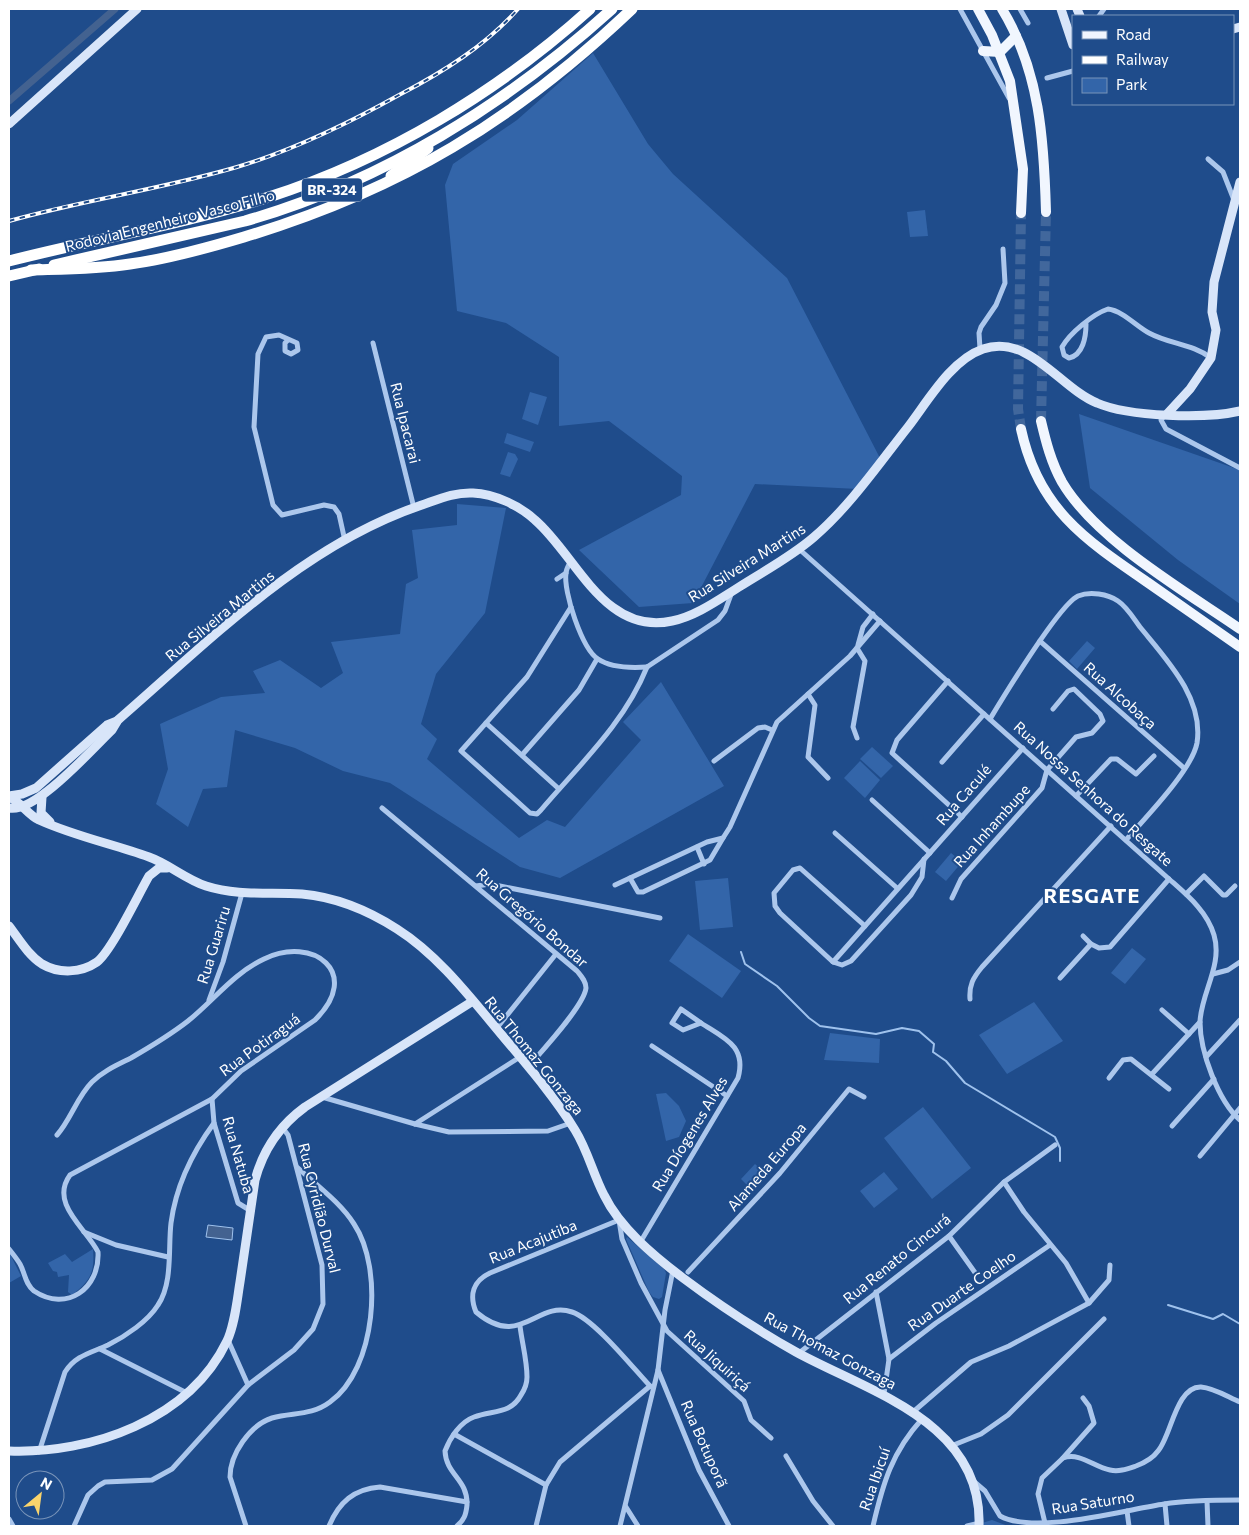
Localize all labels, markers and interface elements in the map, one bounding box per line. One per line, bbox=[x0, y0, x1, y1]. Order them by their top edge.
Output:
legend bbox=[1072, 15, 1234, 105]
text: Road bbox=[1116, 25, 1151, 43]
text: Railway bbox=[1116, 50, 1169, 68]
text: Park bbox=[1116, 75, 1147, 93]
road number: BR-324 bbox=[302, 178, 362, 202]
street label: Rodovia Engenheiro Vasco Filho bbox=[63, 185, 276, 255]
street label: Rua Ipacarai bbox=[387, 380, 425, 465]
street label: Rua Silveira Martins bbox=[685, 519, 809, 605]
street label: Rua Silveira Martins bbox=[161, 566, 278, 665]
street label: Rua Alcobaça bbox=[1081, 658, 1161, 733]
street label: Rua Nossa Senhora do Resgate bbox=[1011, 717, 1177, 869]
street label: Rua Caculé bbox=[932, 760, 995, 828]
street label: Rua Inhambupe bbox=[949, 780, 1033, 871]
street label: Rua Gregório Bondar bbox=[473, 864, 592, 971]
district label: RESGATE bbox=[1044, 883, 1140, 907]
street label: Rua Guariru bbox=[193, 904, 233, 986]
street label: Rua Thomaz Gonzaga bbox=[481, 993, 588, 1118]
street label: Rua Potiraguá bbox=[216, 1009, 303, 1079]
street label: Rua Díogenes Alves bbox=[648, 1072, 731, 1194]
street label: Rua Natuba bbox=[219, 1114, 259, 1195]
street label: Alameda Europa bbox=[723, 1119, 809, 1214]
street label: Rua Cyridião Durval bbox=[295, 1141, 345, 1275]
street label: Rua Renato Cincurá bbox=[839, 1209, 954, 1307]
street label: Rua Acajutiba bbox=[486, 1215, 579, 1267]
street label: Rua Duarte Coelho bbox=[904, 1246, 1019, 1334]
street label: Rua Thomaz Gonzaga bbox=[761, 1308, 900, 1393]
street label: Rua Jiquiriçá bbox=[681, 1326, 755, 1395]
street label: Rua Botuporã bbox=[678, 1397, 732, 1490]
street label: Rua Ibicuí bbox=[855, 1444, 894, 1513]
north arrow bbox=[15, 1470, 65, 1520]
text: N bbox=[38, 1473, 55, 1493]
street label: Rua Saturno bbox=[1050, 1487, 1136, 1517]

